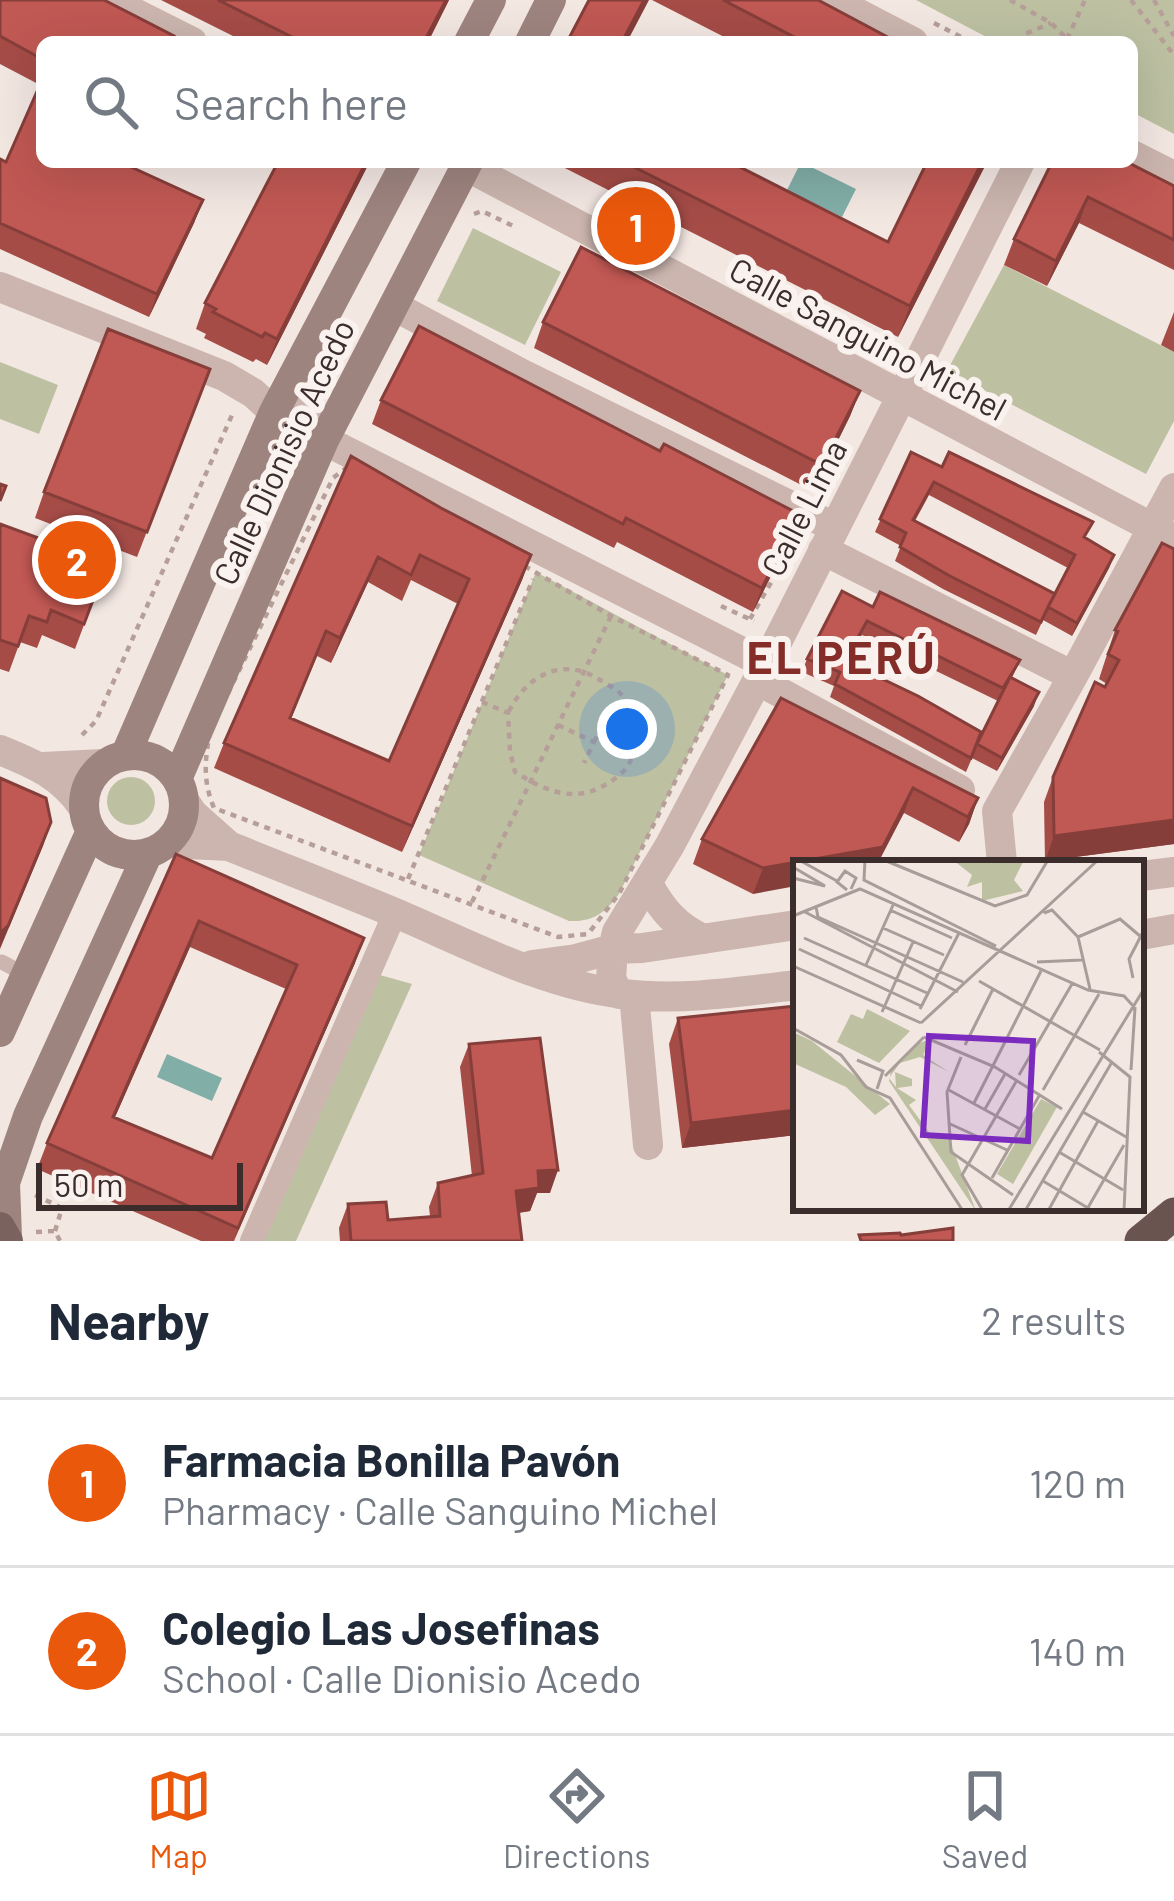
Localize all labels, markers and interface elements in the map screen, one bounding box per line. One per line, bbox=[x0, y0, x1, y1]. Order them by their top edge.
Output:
search box bbox=[36, 36, 1138, 168]
icon: search bbox=[78, 69, 144, 135]
text: Search here bbox=[174, 75, 408, 129]
pin: 1 bbox=[597, 181, 675, 271]
street label: Calle Sanguino Michel bbox=[723, 248, 1014, 428]
street label: Calle Dionisio Acedo bbox=[204, 313, 362, 591]
street label: Calle Lima bbox=[752, 433, 854, 582]
pin: 2 bbox=[38, 515, 116, 605]
district label: EL PERÚ bbox=[746, 629, 938, 683]
your location bbox=[597, 699, 657, 759]
inset map bbox=[793, 860, 1144, 1211]
scale bar bbox=[36, 1157, 243, 1210]
text: 50 m bbox=[54, 1164, 124, 1204]
text: Nearby bbox=[48, 1289, 209, 1350]
text: 2 results bbox=[981, 1296, 1126, 1343]
text: Farmacia Bonilla Pavón bbox=[162, 1432, 620, 1486]
text: 1 bbox=[80, 1459, 94, 1506]
text: 120 m bbox=[1029, 1459, 1126, 1506]
text: Pharmacy · Calle Sanguino Michel bbox=[162, 1486, 718, 1533]
text: Colegio Las Josefinas bbox=[162, 1600, 600, 1654]
text: 2 bbox=[76, 1627, 98, 1674]
text: 140 m bbox=[1029, 1627, 1126, 1674]
text: School · Calle Dionisio Acedo bbox=[162, 1654, 642, 1701]
tab: Map bbox=[146, 1763, 212, 1875]
tab: Directions bbox=[503, 1763, 650, 1875]
tab: Saved bbox=[942, 1763, 1028, 1875]

